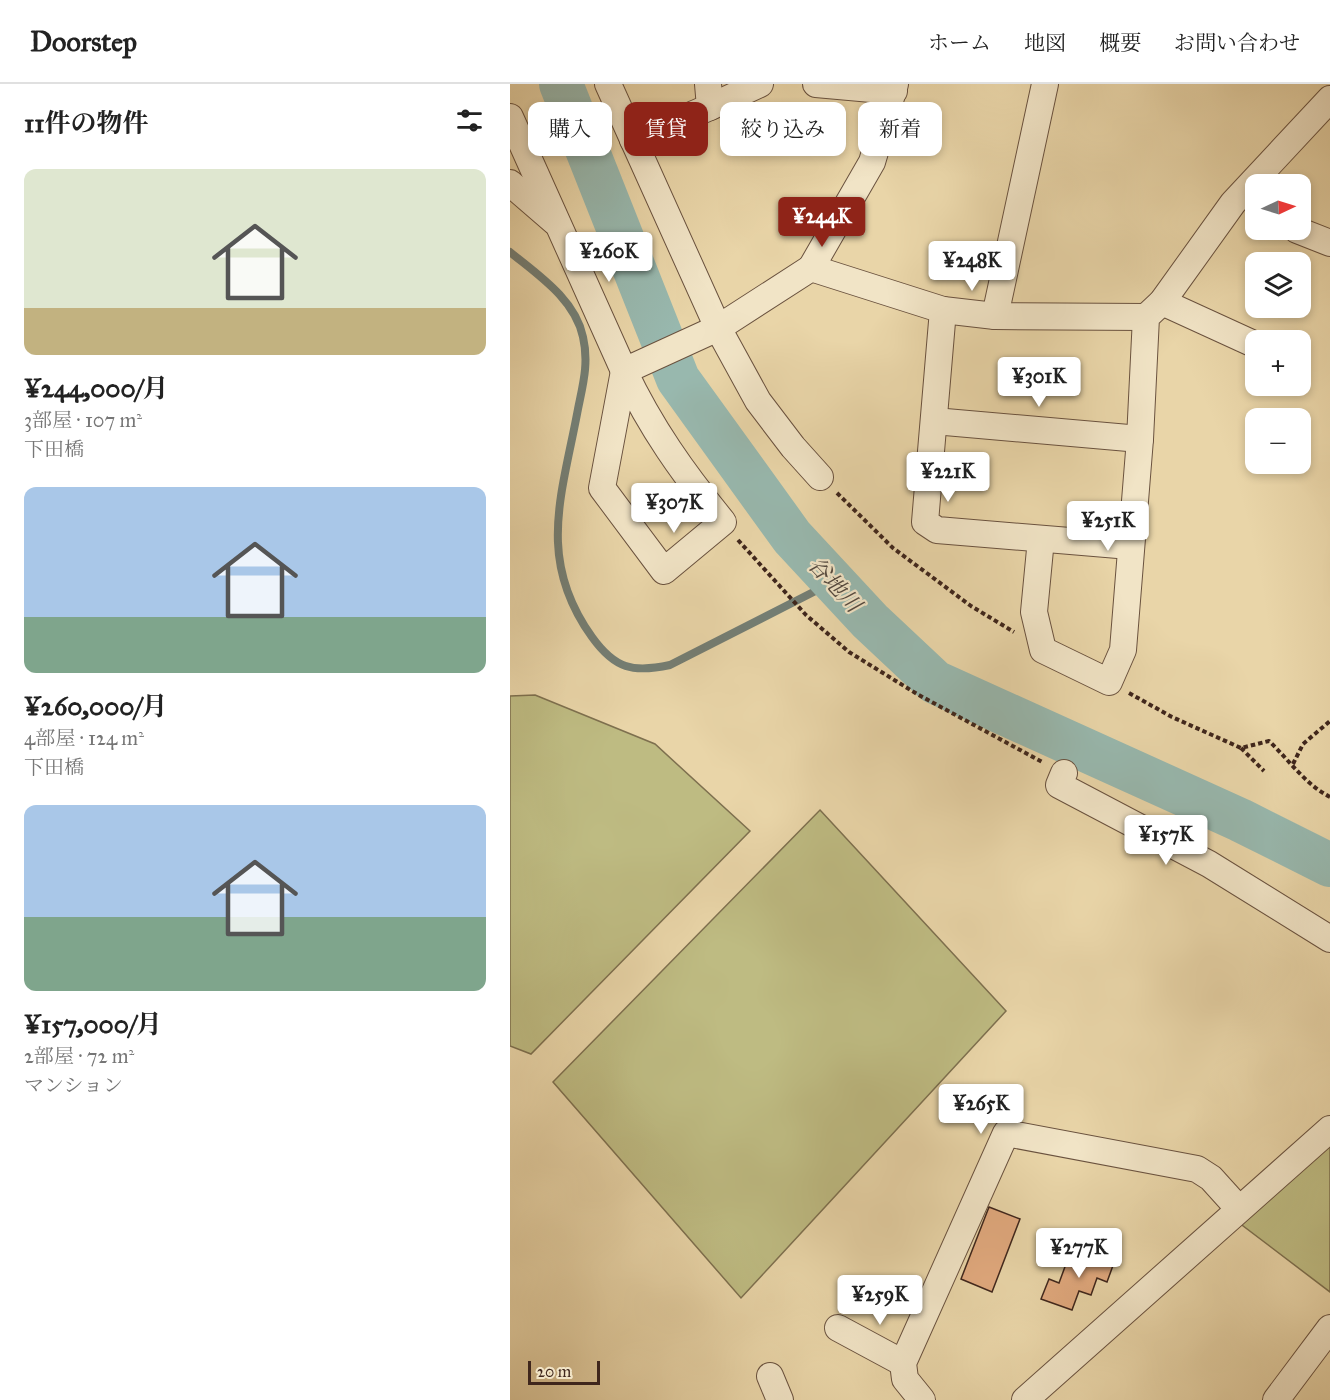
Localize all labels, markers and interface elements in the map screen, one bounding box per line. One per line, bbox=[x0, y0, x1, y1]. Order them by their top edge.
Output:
text: Doorstep bbox=[30, 24, 137, 59]
text: ホーム bbox=[928, 30, 991, 56]
text: 地図 bbox=[1024, 30, 1066, 56]
text: 概要 bbox=[1099, 30, 1141, 56]
text: お問い合わせ bbox=[1174, 30, 1300, 56]
chip: 購入 bbox=[528, 102, 612, 156]
chip: 賃貸 bbox=[624, 102, 708, 156]
chip: 絞り込み bbox=[720, 102, 846, 156]
chip: 新着 bbox=[858, 102, 942, 156]
icon: filters bbox=[453, 104, 486, 137]
text: 11件の物件 bbox=[24, 107, 149, 139]
north arrow bbox=[1245, 174, 1311, 240]
map controls bbox=[1245, 174, 1311, 474]
pin: ¥244K bbox=[780, 197, 864, 248]
text: ¥244K bbox=[792, 204, 852, 228]
icon: home bbox=[201, 208, 309, 316]
pin: ¥260K bbox=[567, 232, 651, 283]
text: ¥260K bbox=[579, 239, 639, 263]
pin: ¥248K bbox=[930, 241, 1014, 292]
text: ¥248K bbox=[943, 248, 1001, 272]
button: layers bbox=[1245, 252, 1311, 318]
button: + bbox=[1245, 330, 1311, 396]
pin: ¥301K bbox=[997, 357, 1081, 408]
text: ¥301K bbox=[1012, 364, 1066, 388]
text: ¥244,000/月 bbox=[24, 372, 169, 404]
text: 3部屋 · 107 m² bbox=[24, 408, 142, 432]
button: − bbox=[1245, 408, 1311, 474]
text: 下田橋 bbox=[24, 437, 84, 461]
pin: ¥221K bbox=[906, 452, 990, 503]
text: ¥221K bbox=[921, 459, 975, 483]
pin: ¥307K bbox=[632, 483, 716, 534]
text: ¥307K bbox=[645, 490, 703, 514]
pin: ¥251K bbox=[1066, 501, 1150, 552]
text: ¥251K bbox=[1081, 508, 1135, 532]
icon: home bbox=[201, 526, 309, 634]
water label: 谷地川 bbox=[802, 551, 868, 619]
text: ¥260,000/月 bbox=[24, 690, 167, 722]
text: 4部屋 · 124 m² bbox=[24, 726, 144, 750]
text: 下田橋 bbox=[24, 755, 84, 779]
pin: ¥157K bbox=[1124, 815, 1208, 866]
text: ¥157K bbox=[1138, 822, 1194, 846]
icon: home bbox=[201, 844, 309, 952]
text: ¥157,000/月 bbox=[24, 1008, 162, 1040]
text: 2部屋 · 72 m² bbox=[24, 1044, 134, 1068]
text: マンション bbox=[24, 1073, 123, 1097]
pin: ¥265K bbox=[939, 1084, 1023, 1135]
text: ¥265K bbox=[953, 1091, 1009, 1115]
pin: ¥277K bbox=[1037, 1228, 1121, 1279]
text: ¥277K bbox=[1050, 1235, 1108, 1259]
pin: ¥259K bbox=[838, 1275, 922, 1326]
text: ¥259K bbox=[851, 1282, 909, 1306]
scale bar bbox=[528, 1358, 600, 1386]
text: 20 m bbox=[537, 1362, 571, 1381]

